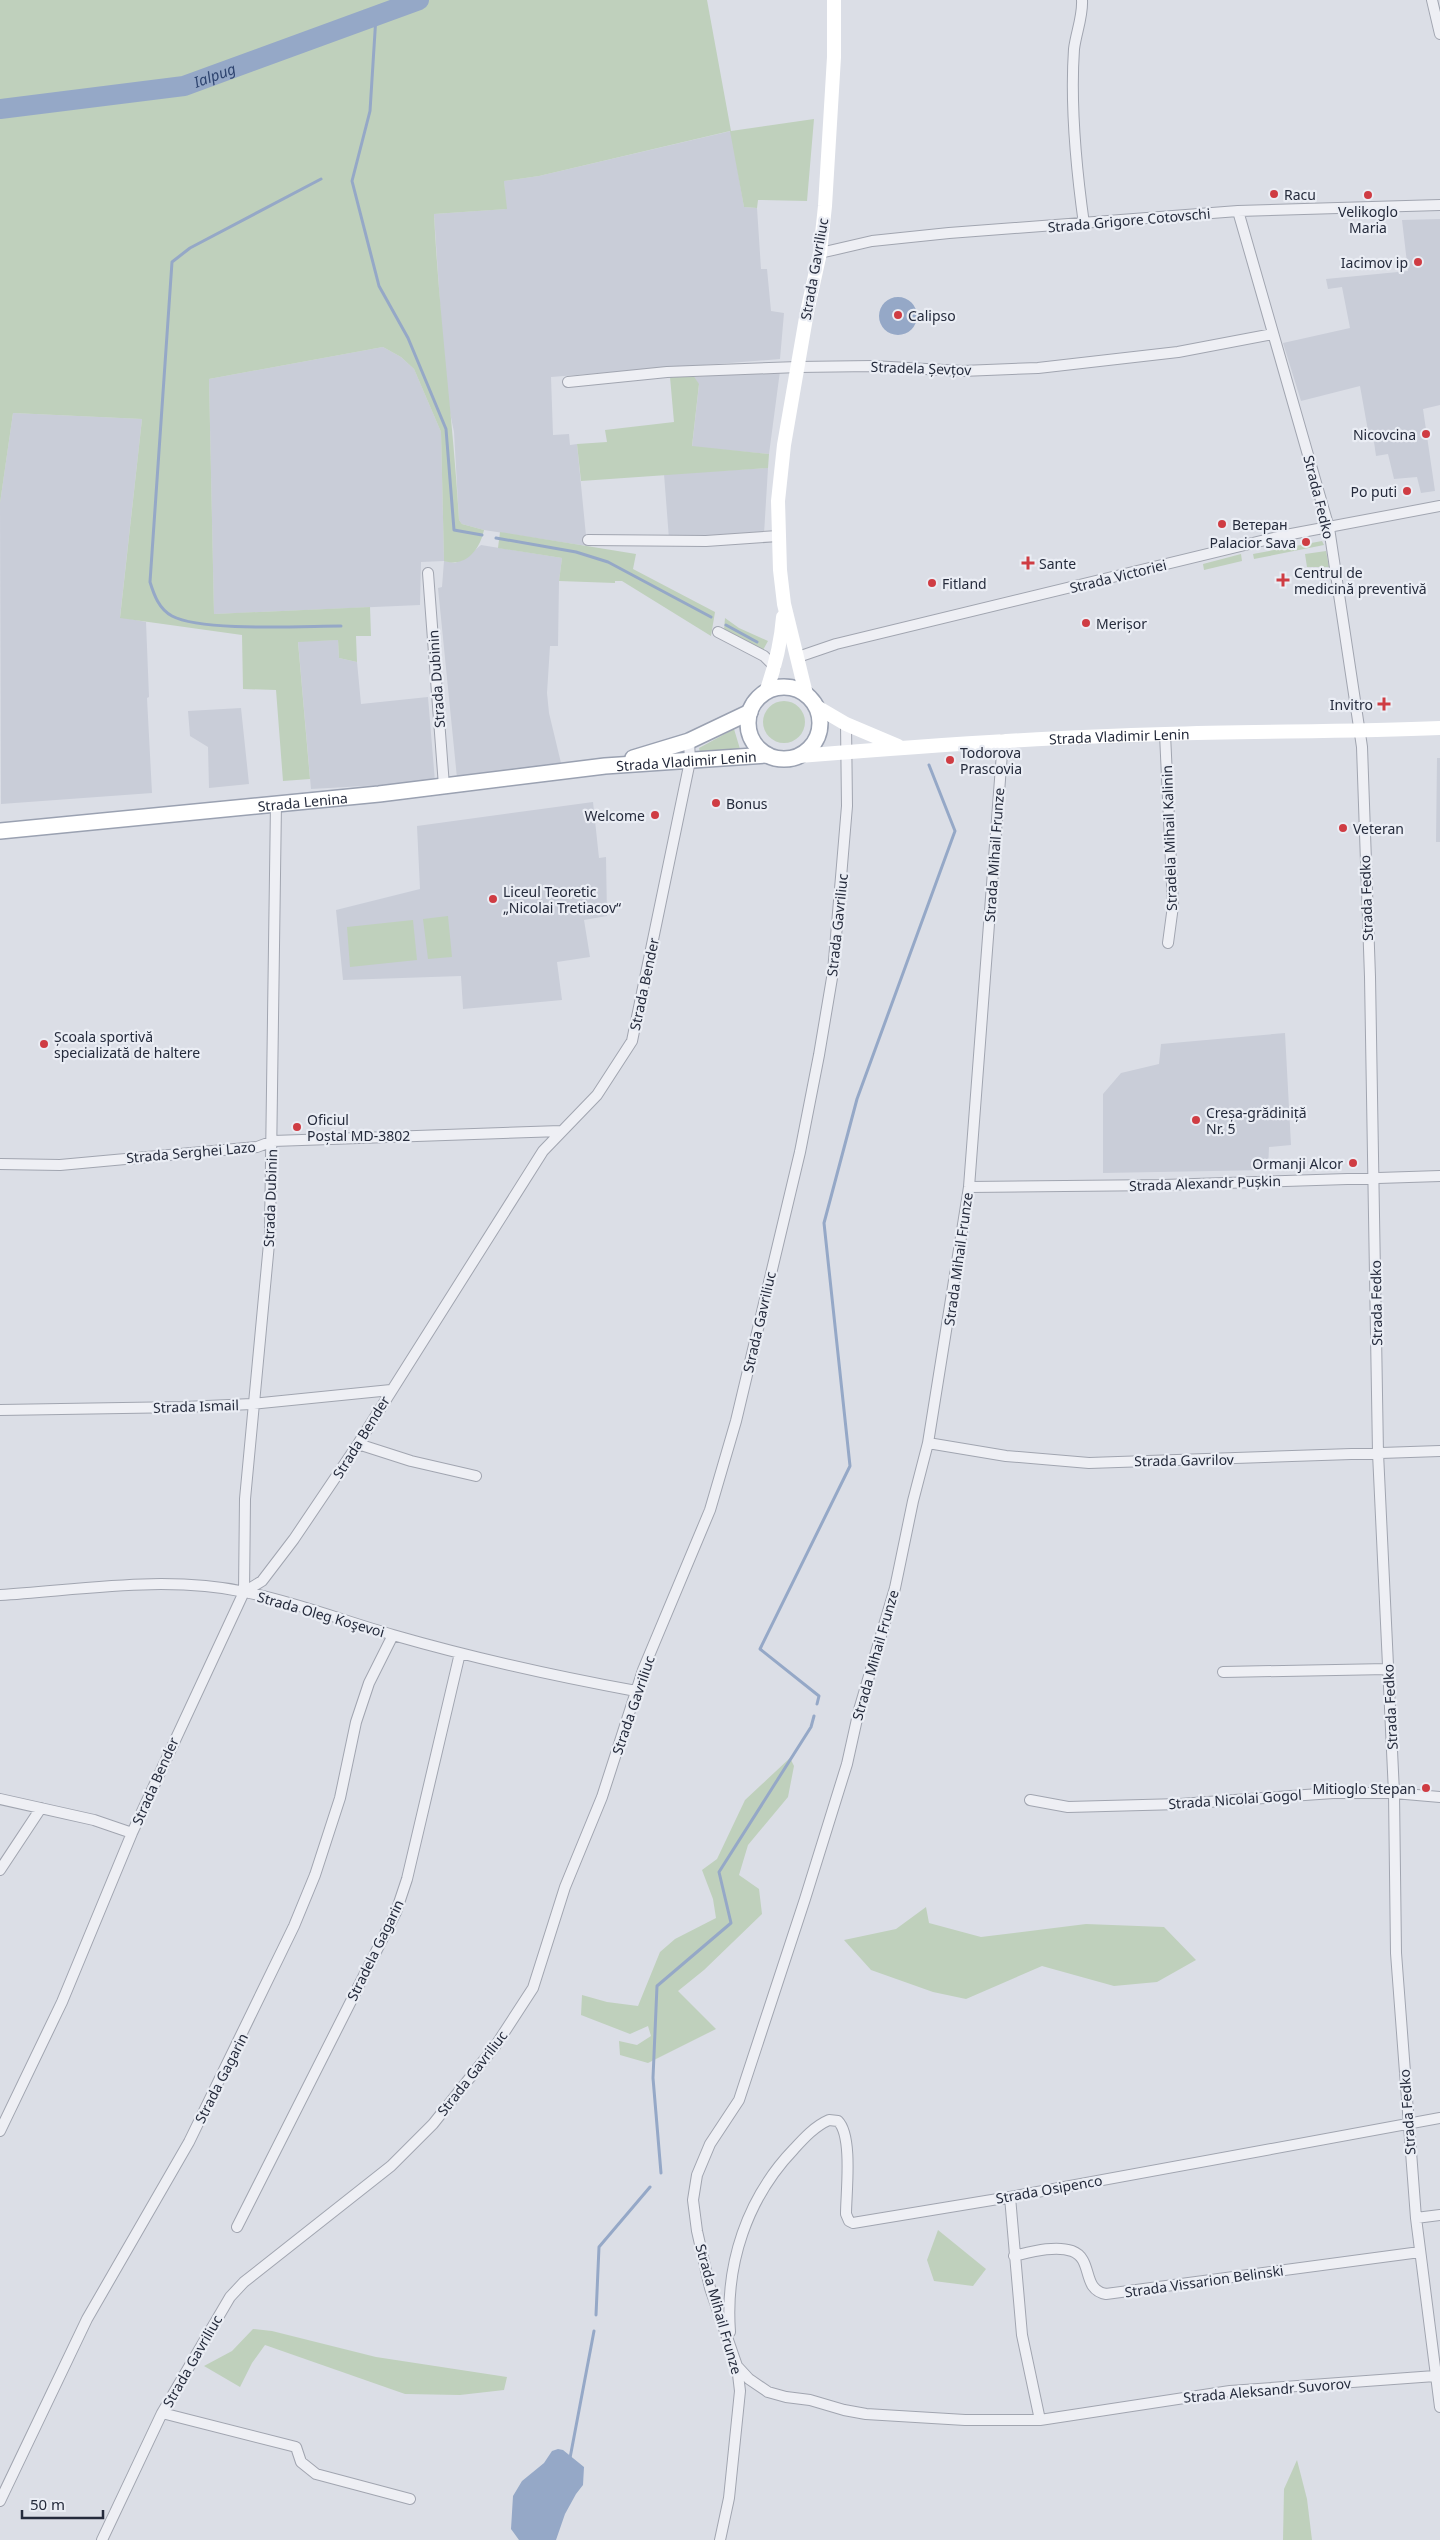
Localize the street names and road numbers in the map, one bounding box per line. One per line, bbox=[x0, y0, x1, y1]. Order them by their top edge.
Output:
street label: Strada Grigore Cotovschi bbox=[1047, 203, 1211, 237]
street label: Strada Gavriliuc bbox=[796, 216, 832, 322]
street label: Stradela Șevțov bbox=[870, 357, 972, 379]
street label: Strada Fedko bbox=[1299, 453, 1339, 541]
street label: Strada Victoriei bbox=[1067, 555, 1169, 597]
street label: Strada Dubinin bbox=[423, 629, 449, 729]
street label: Strada Vladimir Lenin bbox=[1049, 724, 1190, 748]
street label: Strada Vladimir Lenin bbox=[615, 746, 757, 775]
street label: Stradela Mihail Kalinin bbox=[1157, 765, 1181, 911]
street label: Strada Mihail Frunze bbox=[980, 787, 1008, 923]
street label: Strada Lenina bbox=[257, 788, 348, 815]
street label: Strada Fedko bbox=[1355, 855, 1377, 941]
street label: Strada Gavriliuc bbox=[822, 872, 852, 977]
street label: Strada Bender bbox=[625, 936, 663, 1032]
street label: Strada Serghei Lazo bbox=[125, 1137, 257, 1167]
street label: Strada Dubinin bbox=[259, 1149, 281, 1247]
street label: Strada Alexandr Pușkin bbox=[1129, 1171, 1281, 1195]
street label: Strada Mihail Frunze bbox=[939, 1191, 977, 1327]
street label: Strada Fedko bbox=[1366, 1260, 1386, 1346]
street label: Strada Gavriliuc bbox=[738, 1269, 780, 1374]
street label: Strada Bender bbox=[328, 1392, 394, 1482]
street label: Strada Ismail bbox=[153, 1395, 239, 1417]
street label: Strada Gavrilov bbox=[1134, 1450, 1235, 1470]
street label: Strada Oleg Koşevoi bbox=[255, 1587, 387, 1641]
street label: Strada Mihail Frunze bbox=[847, 1588, 903, 1722]
street label: Strada Gavriliuc bbox=[607, 1653, 659, 1757]
street label: Strada Fedko bbox=[1378, 1664, 1402, 1750]
street label: Strada Bender bbox=[127, 1734, 183, 1828]
street label: Strada Nicolai Gogol bbox=[1168, 1785, 1302, 1813]
street label: Stradela Gagarin bbox=[342, 1896, 408, 2004]
street label: Strada Gavriliuc bbox=[433, 2026, 511, 2120]
street label: Strada Gagarin bbox=[190, 2030, 252, 2126]
street label: Strada Fedko bbox=[1395, 2068, 1419, 2156]
street label: Strada Osipenco bbox=[994, 2170, 1104, 2208]
street label: Strada Mihail Frunze bbox=[691, 2242, 747, 2376]
street label: Strada Vissarion Belinski bbox=[1123, 2260, 1285, 2302]
street label: Strada Gavriliuc bbox=[158, 2311, 226, 2411]
street label: Strada Aleksandr Suvorov bbox=[1182, 2373, 1352, 2407]

